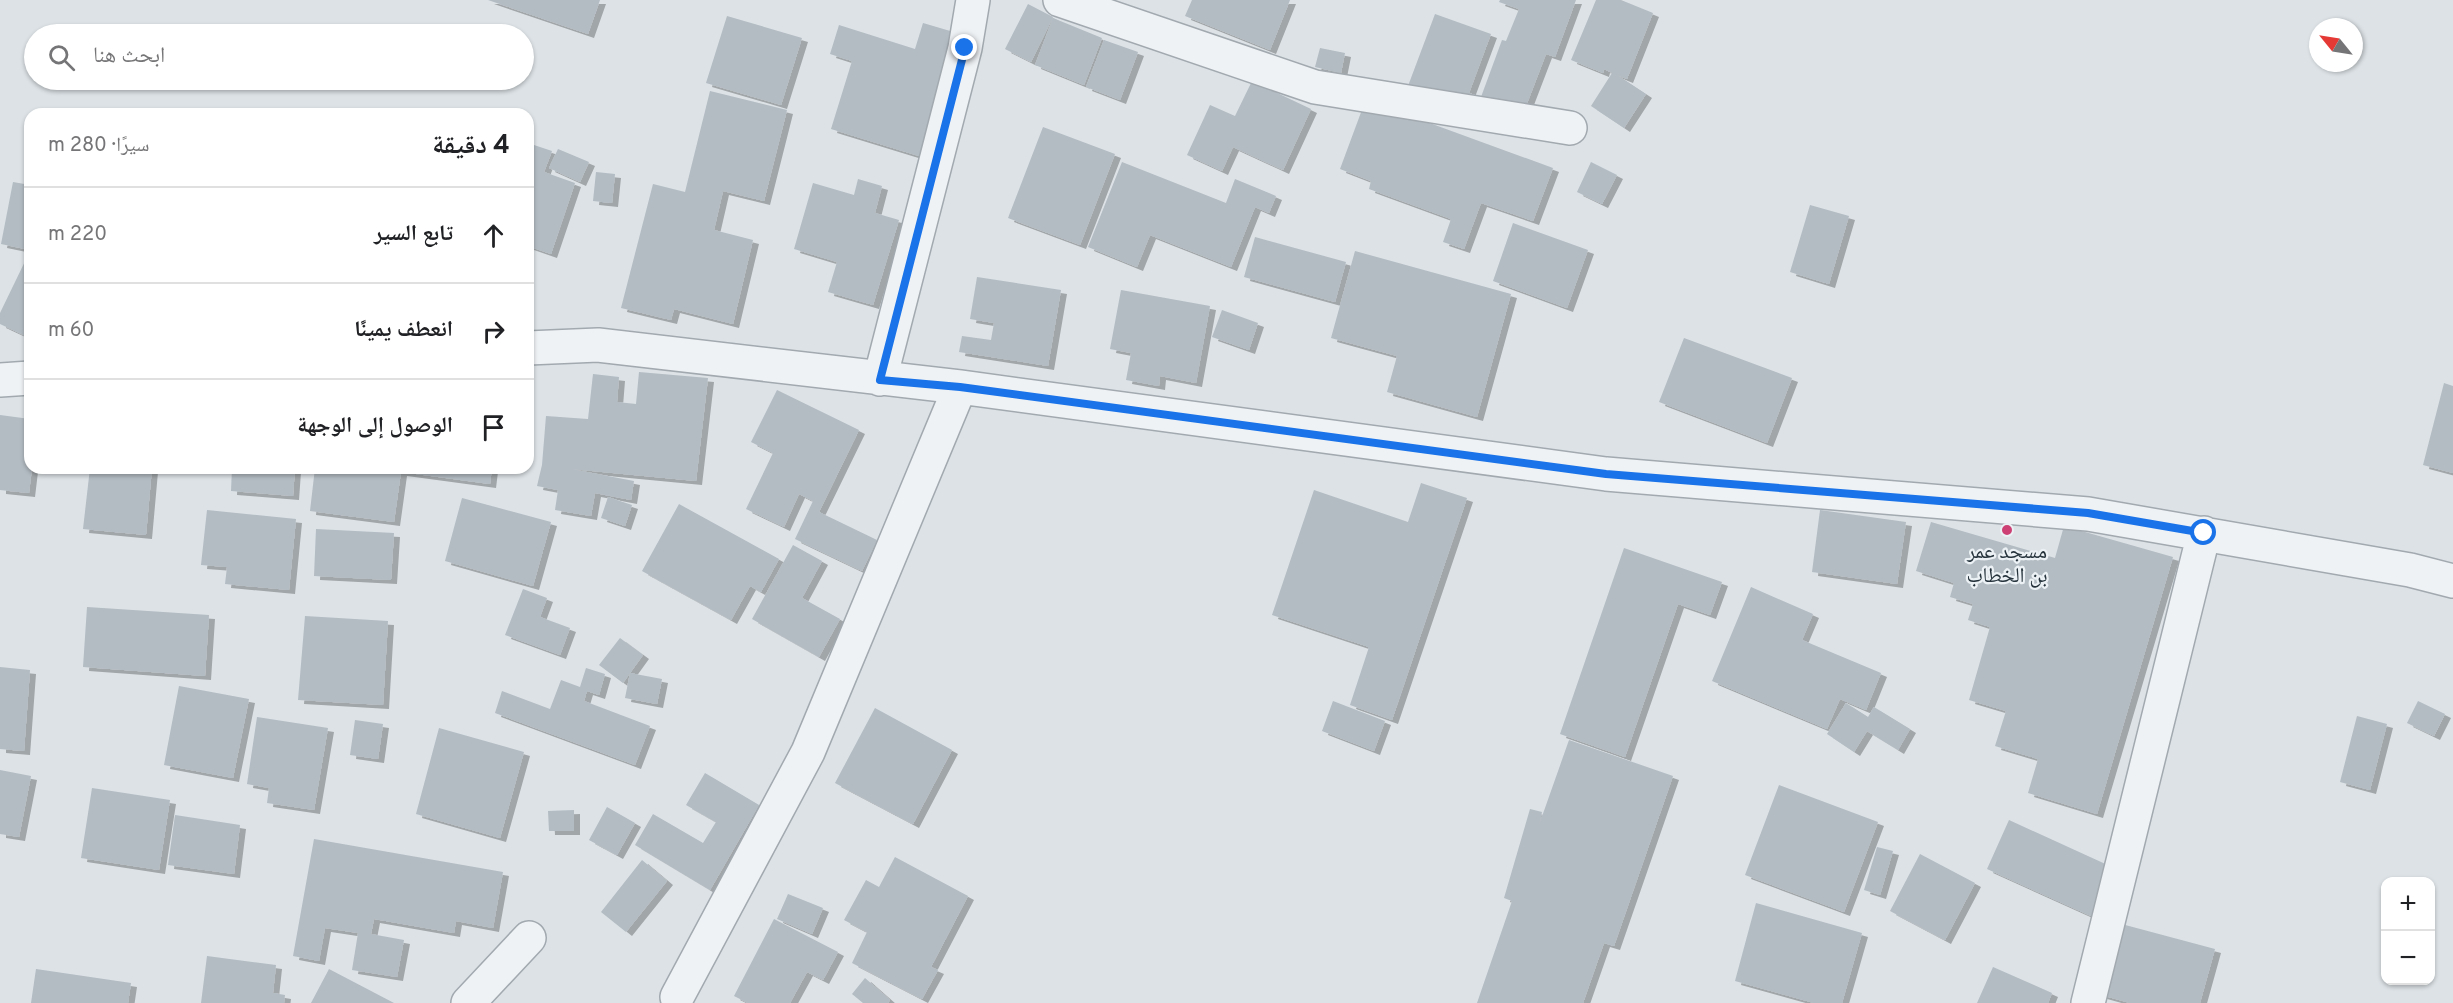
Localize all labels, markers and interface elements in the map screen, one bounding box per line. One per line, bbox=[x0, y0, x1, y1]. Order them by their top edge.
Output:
north arrow bbox=[2309, 18, 2363, 72]
search box bbox=[24, 24, 534, 90]
route end bbox=[951, 34, 977, 60]
icon: search bbox=[45, 41, 78, 74]
text: ابحث هنا bbox=[93, 43, 165, 70]
text: 4 دقيقة bbox=[432, 130, 510, 163]
text: سيرًا · 280 m bbox=[48, 133, 149, 159]
icon: ahead bbox=[477, 219, 510, 252]
text: تابع السير bbox=[374, 221, 453, 248]
text: 220 m bbox=[48, 222, 107, 248]
icon: right bbox=[477, 315, 510, 348]
text: انعطف يمينًا bbox=[354, 317, 453, 344]
text: 60 m bbox=[48, 318, 94, 344]
icon: arrive bbox=[477, 411, 510, 444]
text: الوصول إلى الوجهة bbox=[297, 413, 453, 440]
route start bbox=[2190, 519, 2216, 545]
marker: مسجد عمر بن الخطاب bbox=[2000, 523, 2014, 537]
place label: مسجد عمر بن الخطاب bbox=[1966, 539, 2048, 590]
map controls bbox=[2381, 877, 2435, 985]
button: + bbox=[2381, 877, 2435, 931]
button: − bbox=[2381, 931, 2435, 985]

